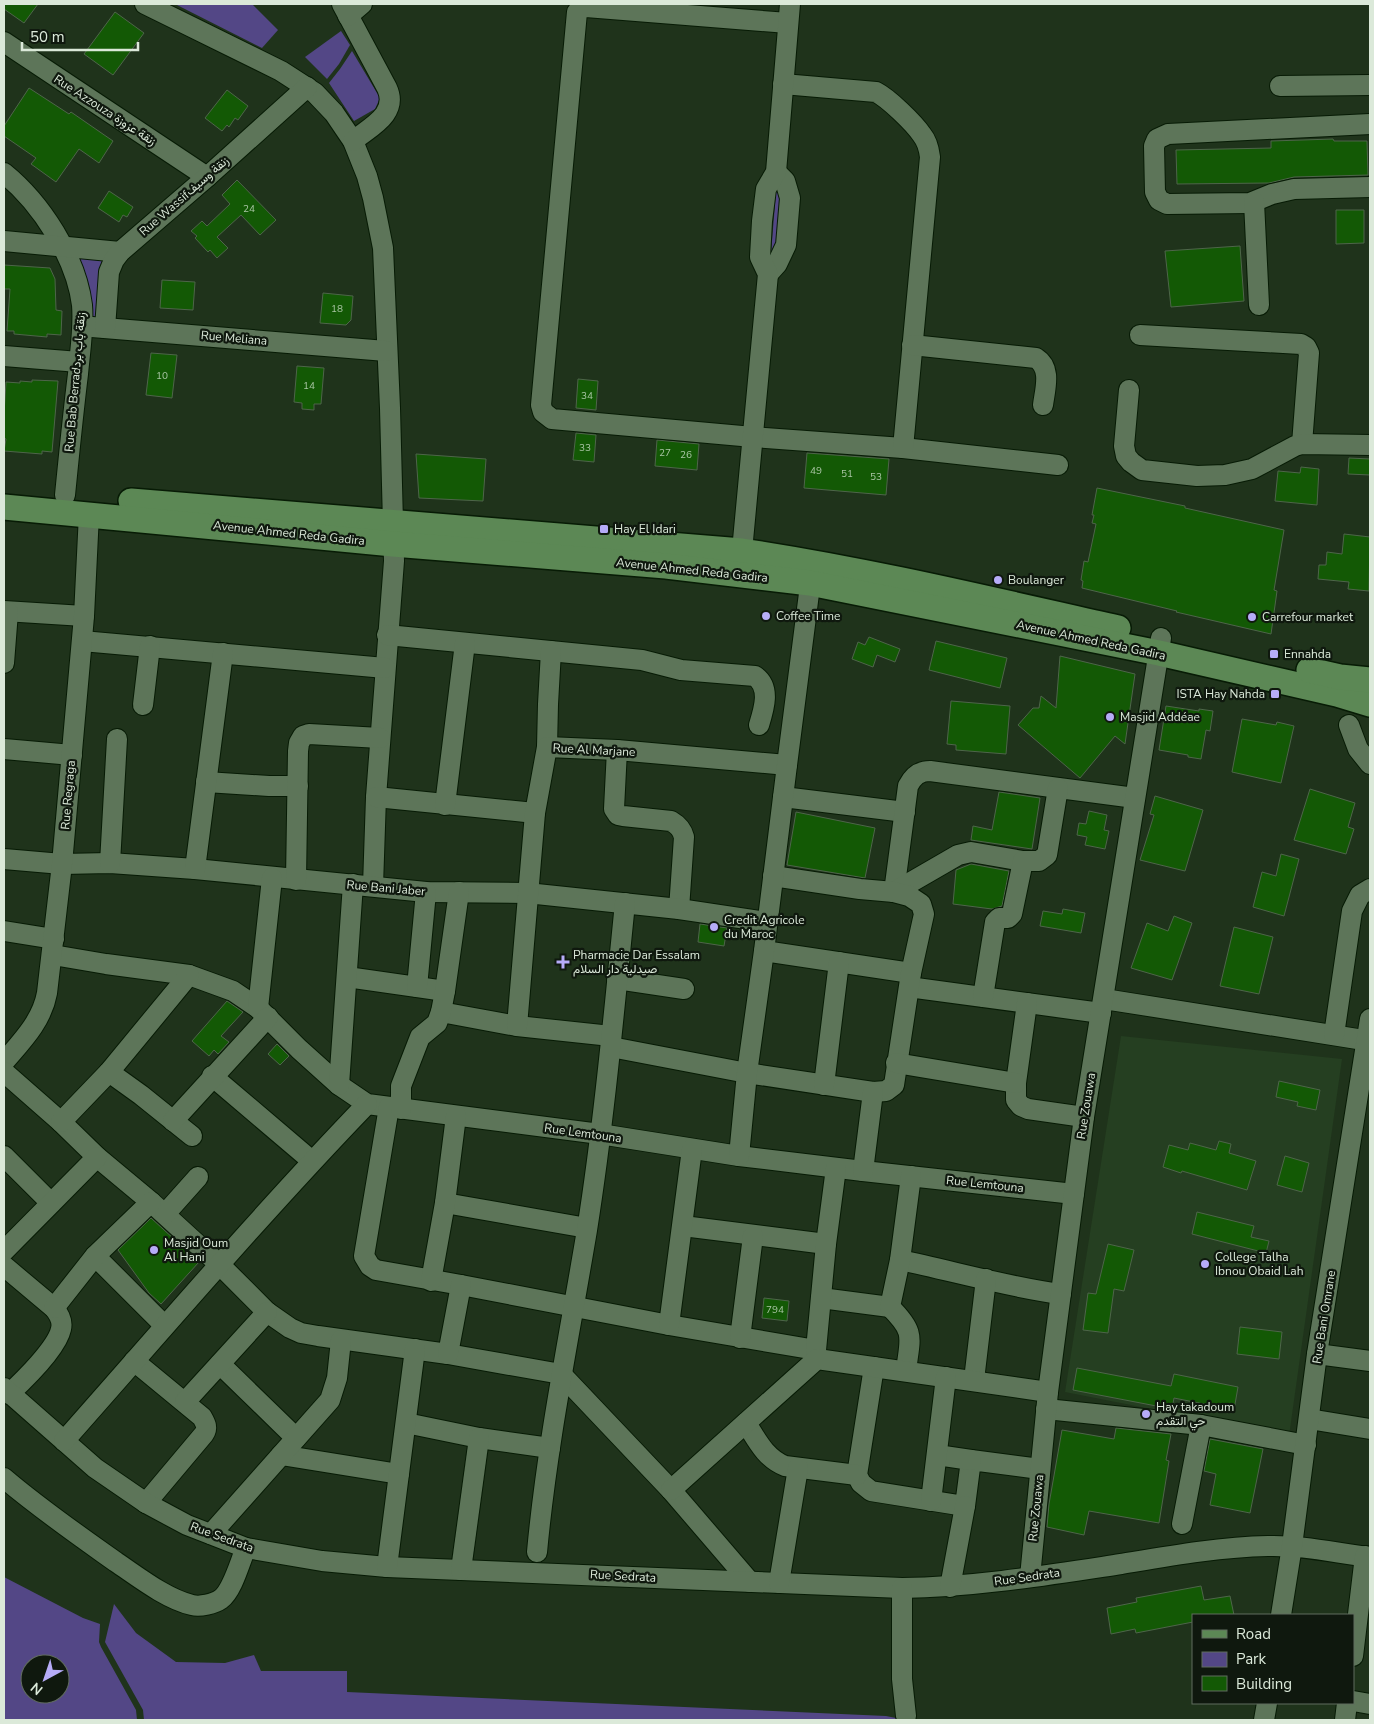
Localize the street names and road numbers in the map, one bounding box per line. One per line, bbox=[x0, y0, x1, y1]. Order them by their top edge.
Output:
street label: Rue Azzouza زنقة عزوزة bbox=[51, 71, 159, 149]
street label: Rue Wassifزنقة وسيف bbox=[136, 153, 232, 239]
street label: Rue Bab Berradزنقة باب برد bbox=[61, 311, 89, 453]
street label: Rue Meliana bbox=[200, 327, 268, 349]
street label: Avenue Ahmed Reda Gadira bbox=[212, 517, 366, 549]
street label: Avenue Ahmed Reda Gadira bbox=[615, 554, 769, 586]
street label: Avenue Ahmed Reda Gadira bbox=[1015, 616, 1167, 664]
street label: Rue Al Marjane bbox=[552, 740, 636, 760]
street label: Rue Regraga bbox=[57, 760, 79, 830]
street label: Rue Bani Jaber bbox=[346, 877, 427, 899]
street label: Rue Zouawa bbox=[1073, 1072, 1099, 1140]
street label: Rue Lemtouna bbox=[543, 1120, 623, 1146]
street label: Rue Lemtouna bbox=[945, 1172, 1025, 1196]
street label: Rue Bani Omrane bbox=[1309, 1269, 1339, 1365]
street label: Rue Zouawa bbox=[1025, 1474, 1047, 1542]
street label: Rue Sedrata bbox=[188, 1518, 256, 1556]
street label: Rue Sedrata bbox=[993, 1564, 1061, 1590]
street label: Rue Sedrata bbox=[590, 1566, 656, 1586]

